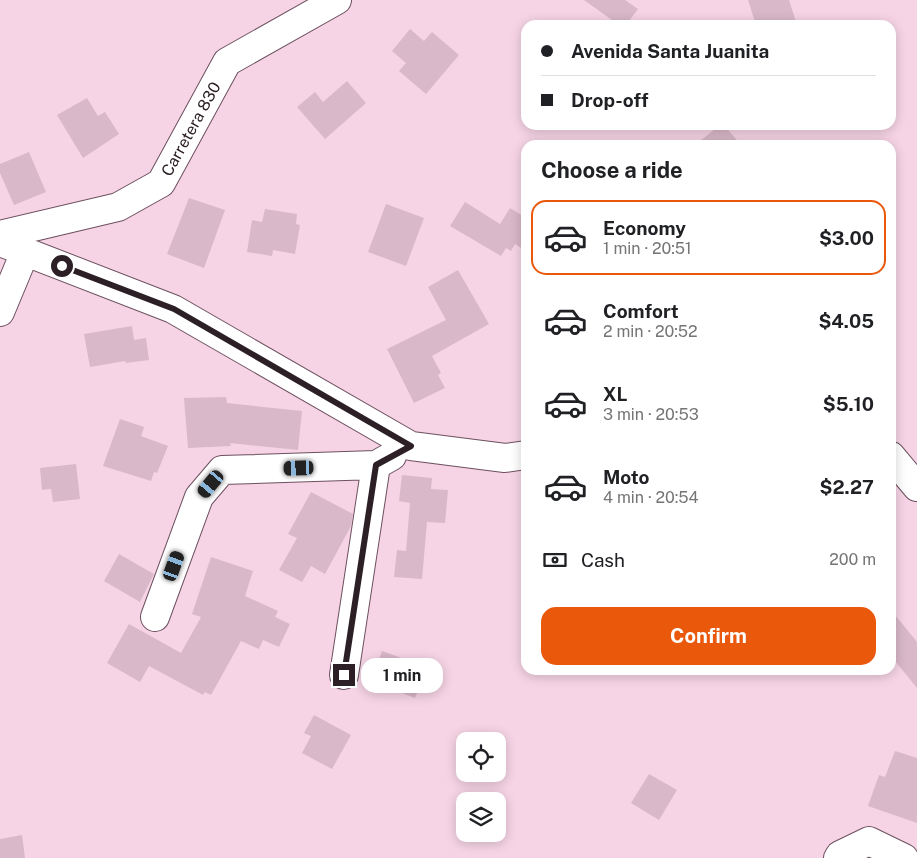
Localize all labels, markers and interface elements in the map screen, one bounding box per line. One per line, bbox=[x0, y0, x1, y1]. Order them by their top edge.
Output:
text: Avenida Santa Juanita bbox=[571, 40, 769, 62]
street label: Carretera 830 bbox=[157, 78, 225, 179]
text: Drop-off bbox=[571, 89, 648, 111]
text: Choose a ride bbox=[541, 157, 683, 183]
icon: car bbox=[543, 215, 588, 260]
text: Economy bbox=[603, 217, 686, 239]
text: $3.00 bbox=[819, 227, 874, 249]
text: 1 min · 20:51 bbox=[603, 239, 692, 258]
route start bbox=[51, 255, 73, 277]
icon: car bbox=[543, 298, 588, 343]
text: Comfort bbox=[603, 300, 679, 322]
text: $4.05 bbox=[818, 310, 874, 332]
text: 2 min · 20:52 bbox=[603, 322, 698, 341]
icon: car bbox=[543, 381, 588, 426]
text: XL bbox=[603, 383, 628, 405]
text: $5.10 bbox=[823, 393, 874, 415]
text: 3 min · 20:53 bbox=[603, 405, 699, 424]
car bbox=[283, 460, 314, 476]
icon: car bbox=[543, 464, 588, 509]
text: Moto bbox=[603, 466, 649, 488]
car bbox=[195, 468, 226, 500]
text: $2.27 bbox=[820, 476, 874, 498]
text: 4 min · 20:54 bbox=[603, 488, 699, 507]
icon: cash bbox=[541, 546, 569, 574]
car bbox=[161, 549, 186, 583]
text: Cash bbox=[581, 549, 625, 571]
text: 200 m bbox=[829, 550, 876, 569]
button: Confirm bbox=[541, 607, 876, 665]
callout: 1 min bbox=[362, 658, 444, 692]
route end bbox=[333, 664, 355, 686]
text: 1 min bbox=[383, 666, 421, 685]
map controls bbox=[456, 732, 506, 842]
button: locate bbox=[456, 732, 506, 782]
button: layers bbox=[456, 792, 506, 842]

